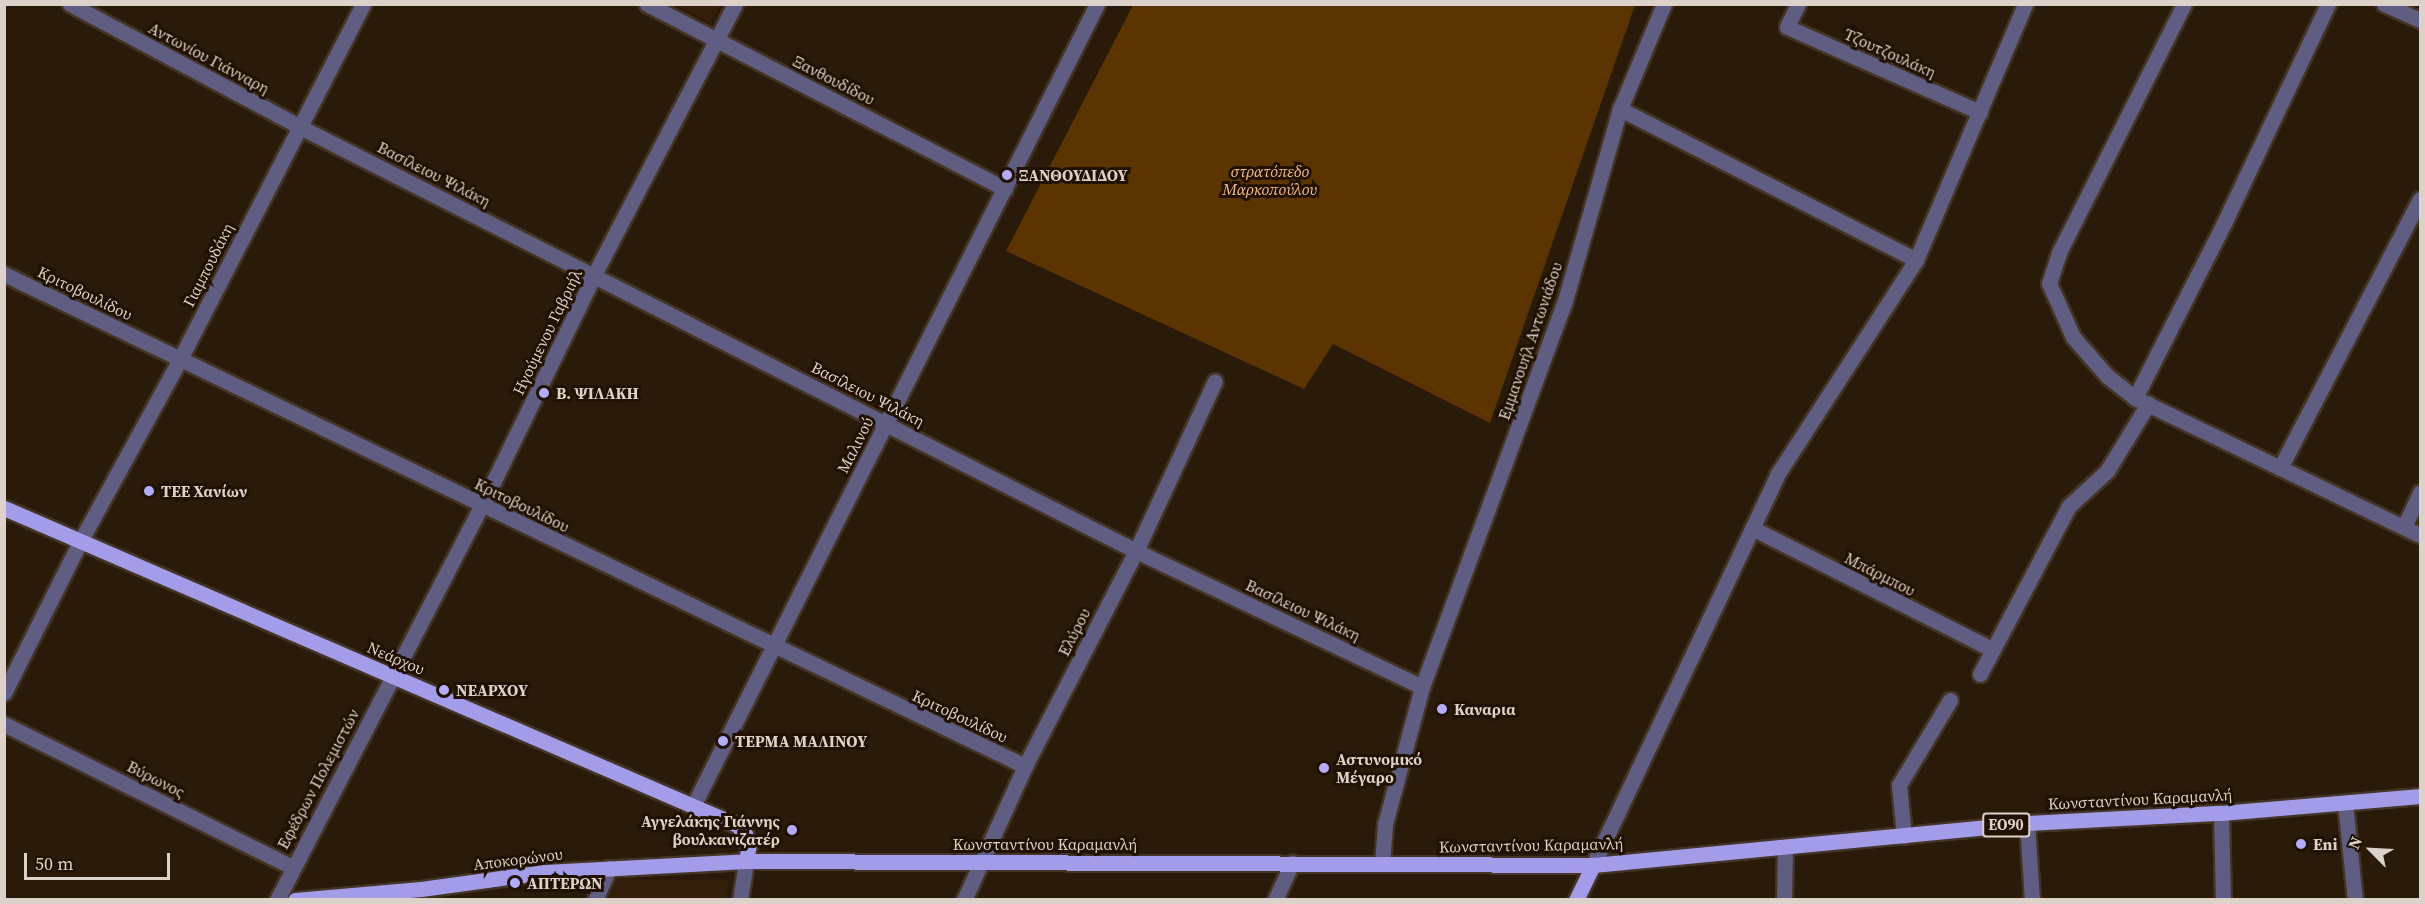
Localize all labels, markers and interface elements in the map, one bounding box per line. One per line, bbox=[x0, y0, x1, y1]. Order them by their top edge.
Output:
street label: Αντωνίου Γιάνναρη bbox=[145, 18, 273, 98]
street label: Τζουτζουλάκη bbox=[1841, 24, 1939, 82]
street label: Ξανθουδίδου bbox=[790, 51, 878, 109]
street label: Βασίλειου Ψιλάκη bbox=[374, 137, 494, 211]
park label: στρατόπεδο Μαρκοπούλου bbox=[1223, 161, 1317, 199]
place label: ΞΑΝΘΟΥΔΙΔΟΥ bbox=[1019, 165, 1128, 185]
marker: ΞΑΝΘΟΥΔΙΔΟΥ bbox=[1000, 168, 1014, 182]
street label: Γιαμπουδάκη bbox=[179, 220, 237, 310]
street label: Εμμανουήλ Αντωνιάδου bbox=[1494, 260, 1566, 422]
street label: Κριτοβουλίδου bbox=[35, 262, 135, 324]
street label: Ηγούμενου Γαβριήλ bbox=[508, 266, 586, 398]
street label: Βασίλειου Ψιλάκη bbox=[808, 357, 928, 431]
place label: Β. ΨΙΛΑΚΗ bbox=[556, 383, 639, 403]
marker: Β. ΨΙΛΑΚΗ bbox=[537, 386, 551, 400]
street label: Μαλινού bbox=[833, 414, 877, 476]
street label: Κριτοβουλίδου bbox=[472, 474, 572, 536]
place label: ΤΕΕ Χανίων bbox=[161, 481, 247, 501]
marker: ΤΕΕ Χανίων bbox=[142, 484, 156, 498]
street label: Μπάρμπου bbox=[1842, 548, 1918, 600]
street label: Βασίλειου Ψιλάκη bbox=[1243, 575, 1363, 645]
street label: Ελύρου bbox=[1054, 605, 1094, 659]
street label: Νεάρχου bbox=[364, 637, 428, 679]
place label: ΝΕΑΡΧΟΥ bbox=[456, 680, 528, 700]
marker: ΝΕΑΡΧΟΥ bbox=[437, 683, 451, 697]
street label: Κριτοβουλίδου bbox=[909, 686, 1011, 746]
place label: Καναρια bbox=[1454, 699, 1516, 719]
marker: Καναρια bbox=[1435, 702, 1449, 716]
street label: Εφέδρων Πολεμιστών bbox=[273, 706, 363, 852]
place label: ΤΕΡΜΑ ΜΑΛΙΝΟΥ bbox=[735, 731, 867, 751]
marker: ΤΕΡΜΑ ΜΑΛΙΝΟΥ bbox=[716, 734, 730, 748]
place label: Αστυνομικό Μέγαρο bbox=[1336, 749, 1422, 787]
street label: Βύρωνος bbox=[124, 756, 188, 802]
marker: Αστυνομικό Μέγαρο bbox=[1317, 761, 1331, 775]
street label: Κωνσταντίνου Καραμανλή bbox=[2047, 785, 2233, 813]
place label: Αγγελάκης Γιάννης βουλκανιζατέρ bbox=[641, 811, 780, 849]
road number: ΕΟ90 bbox=[1982, 813, 2030, 837]
north arrow bbox=[2341, 820, 2401, 880]
marker: Αγγελάκης Γιάννης βουλκανιζατέρ bbox=[785, 823, 799, 837]
text: N bbox=[2342, 833, 2367, 852]
street label: Κωνσταντίνου Καραμανλή bbox=[953, 834, 1137, 854]
street label: Κωνσταντίνου Καραμανλή bbox=[1439, 834, 1623, 856]
place label: Eni bbox=[2313, 834, 2337, 854]
marker: Eni bbox=[2294, 837, 2308, 851]
scale bar bbox=[27, 841, 172, 879]
street label: Αποκορώνου bbox=[472, 844, 564, 874]
text: 50 m bbox=[35, 851, 73, 876]
place label: ΑΠΤΕΡΩΝ bbox=[527, 873, 603, 893]
marker: ΑΠΤΕΡΩΝ bbox=[508, 876, 522, 890]

